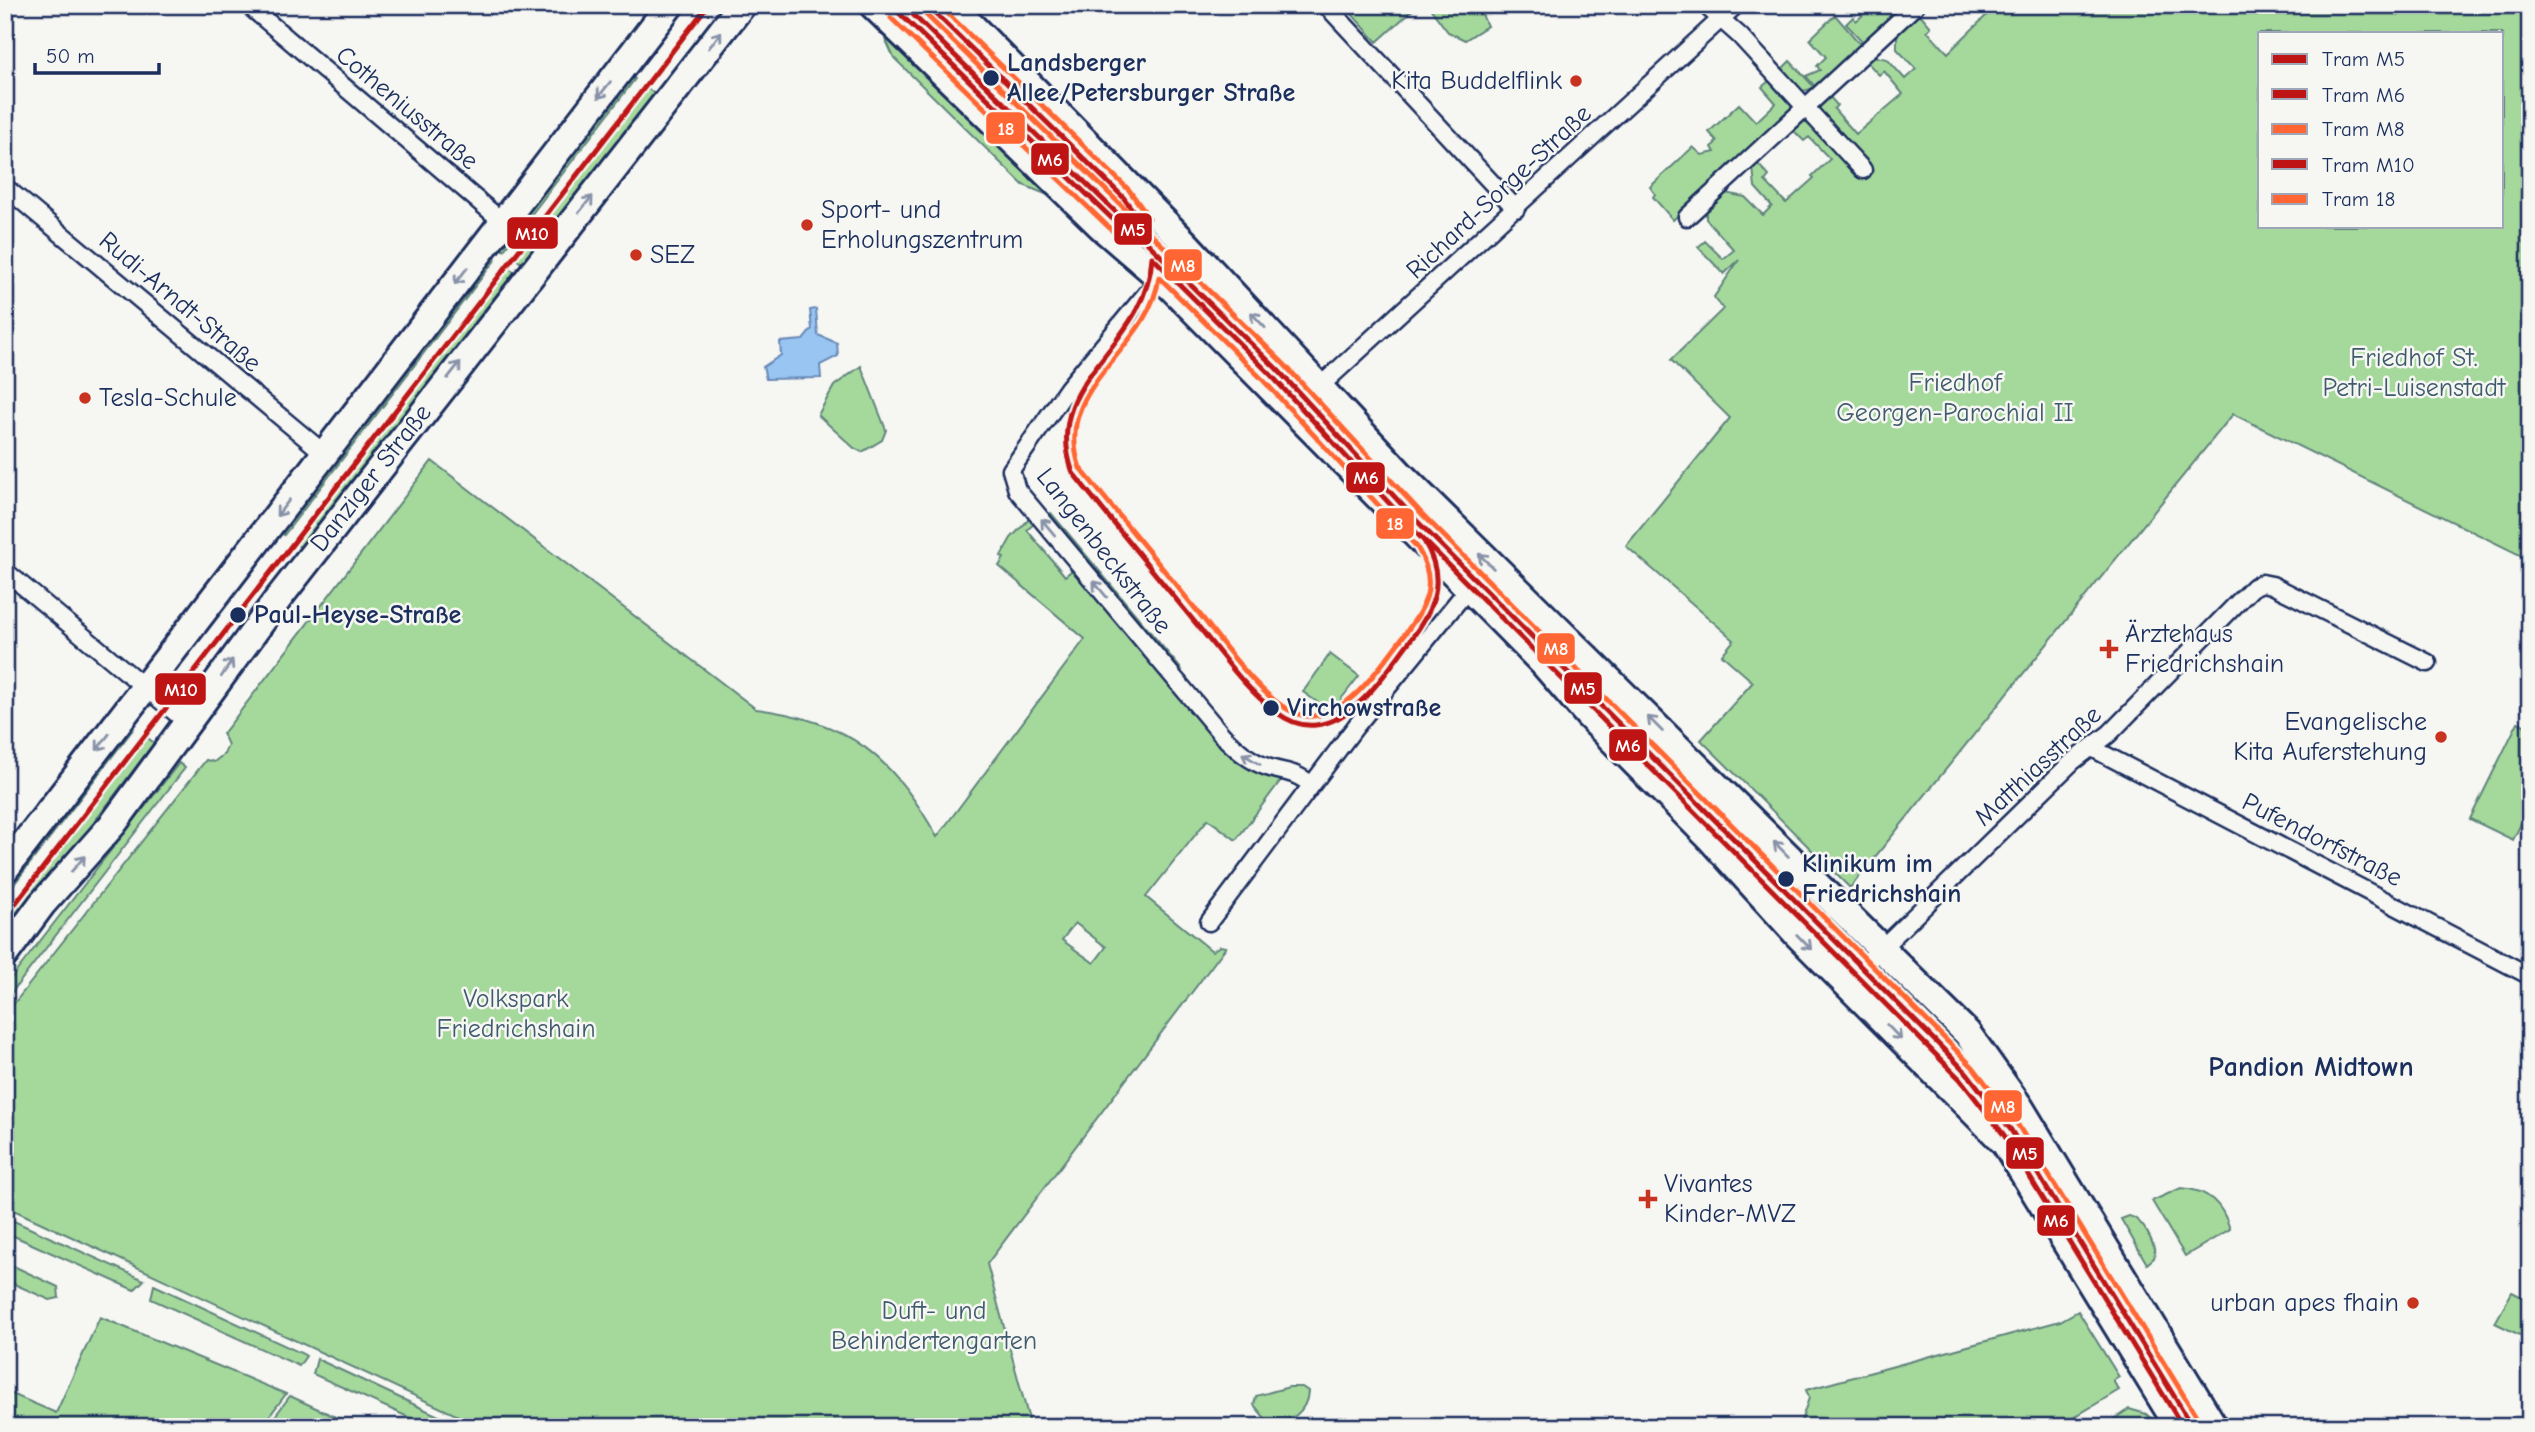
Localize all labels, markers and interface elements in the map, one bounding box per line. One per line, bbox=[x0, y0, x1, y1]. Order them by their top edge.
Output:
one-way arrow bbox=[708, 31, 723, 50]
scale bar bbox=[35, 32, 159, 76]
legend bbox=[2258, 32, 2504, 228]
street label: Cotheniusstraße bbox=[330, 40, 484, 176]
text: 50 m bbox=[46, 44, 95, 68]
text: Tram M5 bbox=[2322, 47, 2405, 71]
place label: Landsberger Allee/Petersburger Straße bbox=[1007, 48, 1296, 108]
place label: Kita Buddelflink bbox=[1391, 66, 1562, 96]
marker: Landsberger Allee/Petersburger Straße bbox=[981, 68, 1001, 88]
marker: Kita Buddelflink bbox=[1568, 73, 1584, 89]
one-way arrow bbox=[597, 81, 612, 100]
text: Tram M6 bbox=[2322, 83, 2405, 107]
street label: Richard-Sorge-Straße bbox=[1400, 99, 1598, 285]
line badge: 18 bbox=[985, 111, 1026, 145]
text: Tram M8 bbox=[2322, 117, 2405, 141]
text: 18 bbox=[997, 118, 1015, 140]
line badge: M6 bbox=[1030, 142, 1070, 176]
text: M6 bbox=[1037, 149, 1063, 171]
text: Tram M10 bbox=[2322, 153, 2415, 177]
text: Tram 18 bbox=[2322, 187, 2395, 211]
one-way arrow bbox=[578, 195, 594, 213]
place label: Sport- und Erholungszentrum bbox=[821, 195, 1023, 255]
line badge: M5 bbox=[1113, 212, 1153, 246]
line badge: M10 bbox=[506, 216, 559, 250]
marker: Sport- und Erholungszentrum bbox=[799, 217, 815, 233]
text: M5 bbox=[1120, 219, 1146, 241]
text: M10 bbox=[515, 223, 549, 245]
street label: Rudi-Arndt-Straße bbox=[93, 226, 267, 378]
place label: SEZ bbox=[650, 240, 695, 270]
marker: SEZ bbox=[628, 247, 644, 263]
line badge: M8 bbox=[1163, 248, 1203, 282]
text: M8 bbox=[1170, 255, 1196, 277]
one-way arrow bbox=[454, 266, 469, 285]
one-way arrow bbox=[1250, 311, 1266, 329]
park label: Friedhof St. Petri-Luisenstadt bbox=[2323, 343, 2507, 403]
one-way arrow bbox=[447, 361, 461, 380]
park label: Friedhof Georgen-Parochial II bbox=[1836, 368, 2074, 428]
place label: Tesla-Schule bbox=[99, 383, 237, 413]
marker: Tesla-Schule bbox=[77, 390, 93, 406]
street label: Danziger Straße bbox=[304, 398, 438, 558]
line badge: M6 bbox=[1345, 461, 1386, 494]
street label: Langenbeckstraße bbox=[1030, 462, 1178, 640]
text: M6 bbox=[1353, 467, 1379, 489]
one-way arrow bbox=[276, 498, 291, 516]
line badge: 18 bbox=[1375, 507, 1415, 540]
text: 18 bbox=[1386, 513, 1404, 535]
one-way arrow bbox=[1041, 518, 1056, 536]
one-way arrow bbox=[1477, 552, 1494, 569]
one-way arrow bbox=[1092, 580, 1108, 598]
place label: Paul-Heyse-Straße bbox=[254, 600, 462, 630]
marker: Paul-Heyse-Straße bbox=[228, 605, 248, 625]
place label: Ärztehaus Friedrichshain bbox=[2125, 619, 2284, 679]
line badge: M8 bbox=[1536, 632, 1576, 665]
text: M8 bbox=[1543, 638, 1569, 660]
marker: Ärztehaus Friedrichshain bbox=[2099, 639, 2119, 659]
one-way arrow bbox=[220, 658, 234, 678]
line badge: M5 bbox=[1563, 671, 1603, 705]
line badge: M10 bbox=[154, 672, 207, 706]
text: M5 bbox=[1570, 678, 1596, 700]
text: M10 bbox=[164, 679, 198, 701]
place label: Virchowstraße bbox=[1287, 693, 1441, 723]
marker: Virchowstraße bbox=[1261, 698, 1281, 718]
street label: Matthiasstraße bbox=[1968, 700, 2108, 832]
place label: Evangelische Kita Auferstehung bbox=[2233, 707, 2427, 767]
one-way arrow bbox=[1646, 716, 1663, 733]
line badge: M6 bbox=[1608, 728, 1648, 762]
marker: Evangelische Kita Auferstehung bbox=[2433, 729, 2449, 745]
one-way arrow bbox=[95, 732, 110, 751]
text: M6 bbox=[1615, 735, 1641, 757]
one-way arrow bbox=[1241, 751, 1261, 765]
street label: Pufendorfstraße bbox=[2237, 787, 2407, 893]
one-way arrow bbox=[1772, 841, 1789, 858]
place label: Klinikum im Friedrichshain bbox=[1802, 849, 1961, 909]
one-way arrow bbox=[70, 856, 86, 874]
marker: Klinikum im Friedrichshain bbox=[1776, 869, 1796, 889]
one-way arrow bbox=[1796, 933, 1813, 950]
park label: Volkspark Friedrichshain bbox=[436, 984, 596, 1044]
one-way arrow bbox=[1886, 1023, 1903, 1040]
district label: Pandion Midtown bbox=[2208, 1051, 2414, 1083]
line badge: M8 bbox=[1983, 1089, 2023, 1123]
text: M8 bbox=[1990, 1096, 2016, 1118]
line badge: M5 bbox=[2005, 1136, 2045, 1170]
text: M5 bbox=[2012, 1143, 2038, 1165]
place label: Vivantes Kinder-MVZ bbox=[1664, 1169, 1796, 1229]
marker: Vivantes Kinder-MVZ bbox=[1638, 1189, 1658, 1209]
line badge: M6 bbox=[2036, 1204, 2076, 1237]
text: M6 bbox=[2043, 1210, 2069, 1232]
place label: urban apes fhain bbox=[2210, 1288, 2399, 1318]
marker: urban apes fhain bbox=[2405, 1295, 2421, 1311]
park label: Duft- und Behindertengarten bbox=[831, 1296, 1037, 1356]

